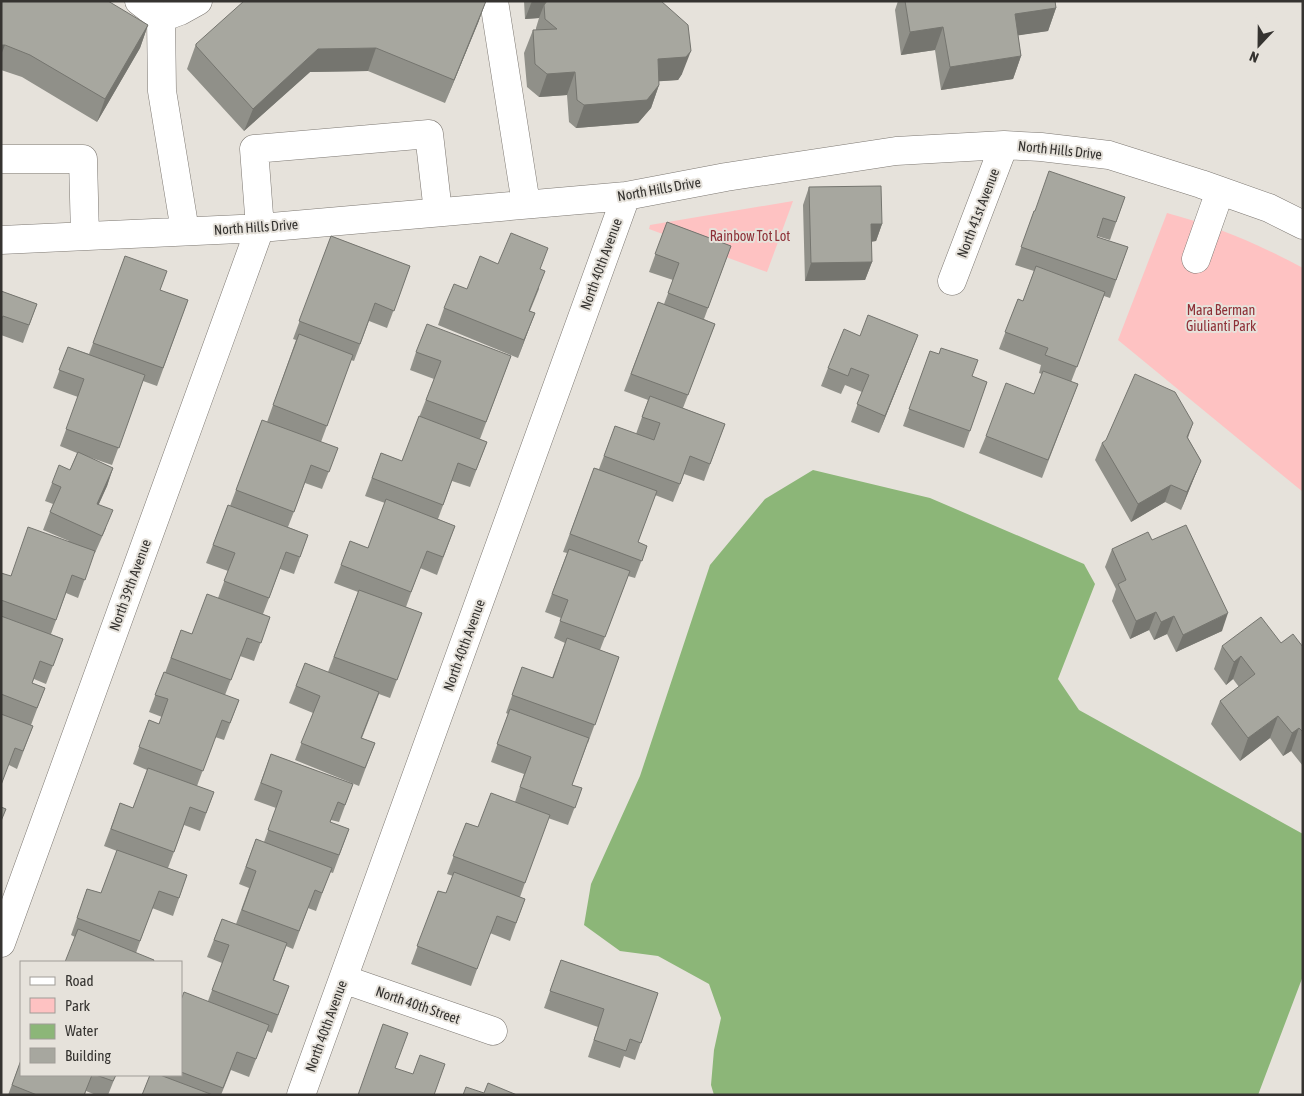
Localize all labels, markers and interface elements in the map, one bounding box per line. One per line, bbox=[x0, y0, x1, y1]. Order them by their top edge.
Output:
north arrow bbox=[1234, 20, 1284, 70]
text: N bbox=[1247, 48, 1261, 66]
street label: North Hills Drive bbox=[1017, 138, 1103, 162]
street label: North 41st Avenue bbox=[954, 166, 1002, 260]
street label: North Hills Drive bbox=[616, 174, 702, 204]
street label: North Hills Drive bbox=[213, 216, 299, 238]
street label: North 40th Avenue bbox=[577, 216, 625, 312]
park label: Rainbow Tot Lot bbox=[710, 228, 790, 244]
park label: Mara Berman Giulianti Park bbox=[1186, 302, 1256, 334]
street label: North 39th Avenue bbox=[106, 537, 154, 633]
street label: North 40th Avenue bbox=[440, 597, 488, 693]
legend bbox=[20, 961, 182, 1076]
text: Road bbox=[65, 972, 94, 989]
street label: North 40th Avenue bbox=[302, 978, 350, 1074]
street label: North 40th Street bbox=[374, 983, 462, 1027]
text: Park bbox=[65, 997, 90, 1014]
text: Water bbox=[65, 1022, 98, 1039]
text: Building bbox=[65, 1047, 111, 1064]

